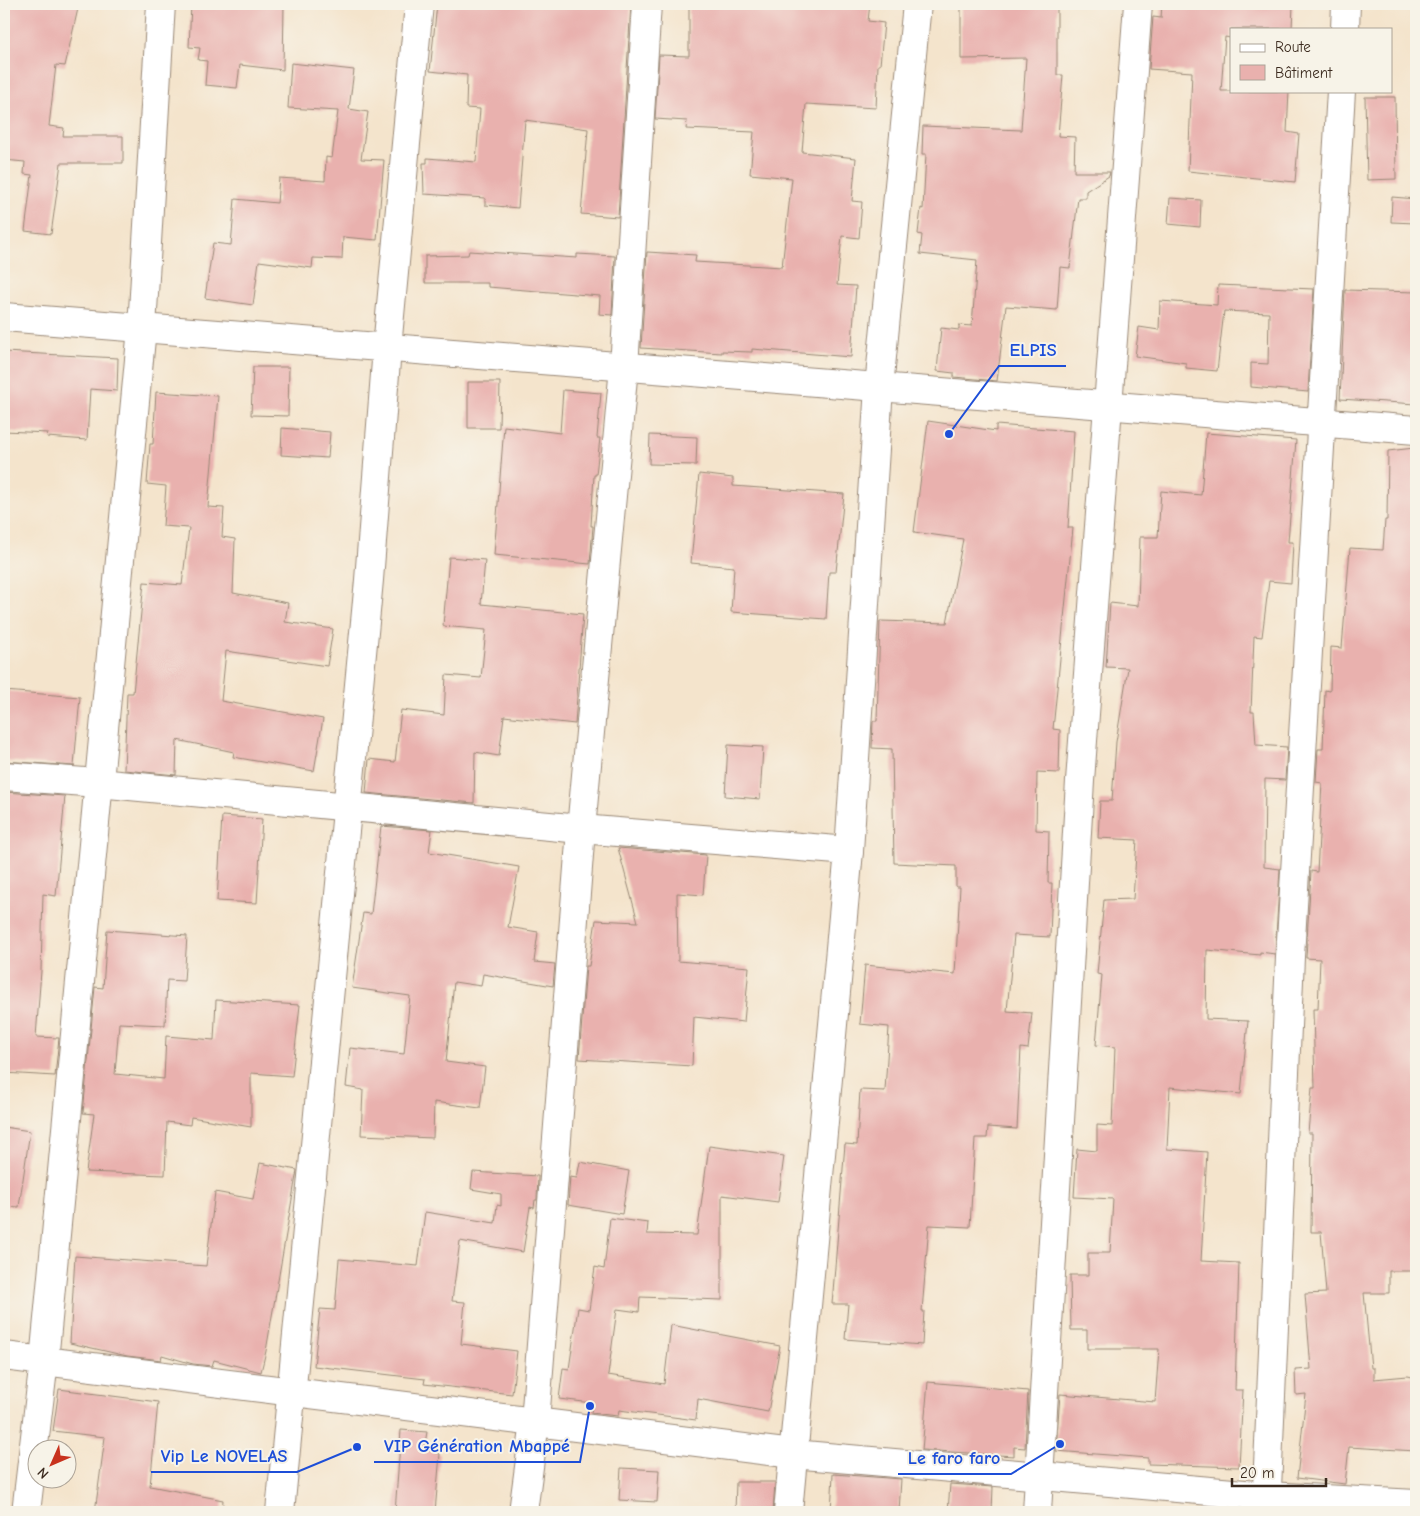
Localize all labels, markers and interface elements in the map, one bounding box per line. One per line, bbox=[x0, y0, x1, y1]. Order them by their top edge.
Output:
legend bbox=[1230, 28, 1392, 92]
text: Route bbox=[1275, 38, 1311, 56]
text: Bâtiment bbox=[1275, 64, 1333, 82]
callout: ELPIS bbox=[999, 333, 1066, 366]
text: ELPIS bbox=[1010, 340, 1057, 361]
callout: VIP Génération Mbappé bbox=[374, 1429, 580, 1462]
text: VIP Génération Mbappé bbox=[384, 1436, 570, 1457]
north arrow bbox=[28, 1438, 78, 1488]
callout: Vip Le NOVELAS bbox=[151, 1439, 297, 1472]
callout: Le faro faro bbox=[898, 1441, 1011, 1474]
text: Vip Le NOVELAS bbox=[161, 1446, 287, 1467]
text: Le faro faro bbox=[908, 1448, 1000, 1469]
scale bar bbox=[1232, 1456, 1326, 1488]
text: N bbox=[34, 1464, 52, 1482]
text: 20 m bbox=[1240, 1464, 1274, 1482]

